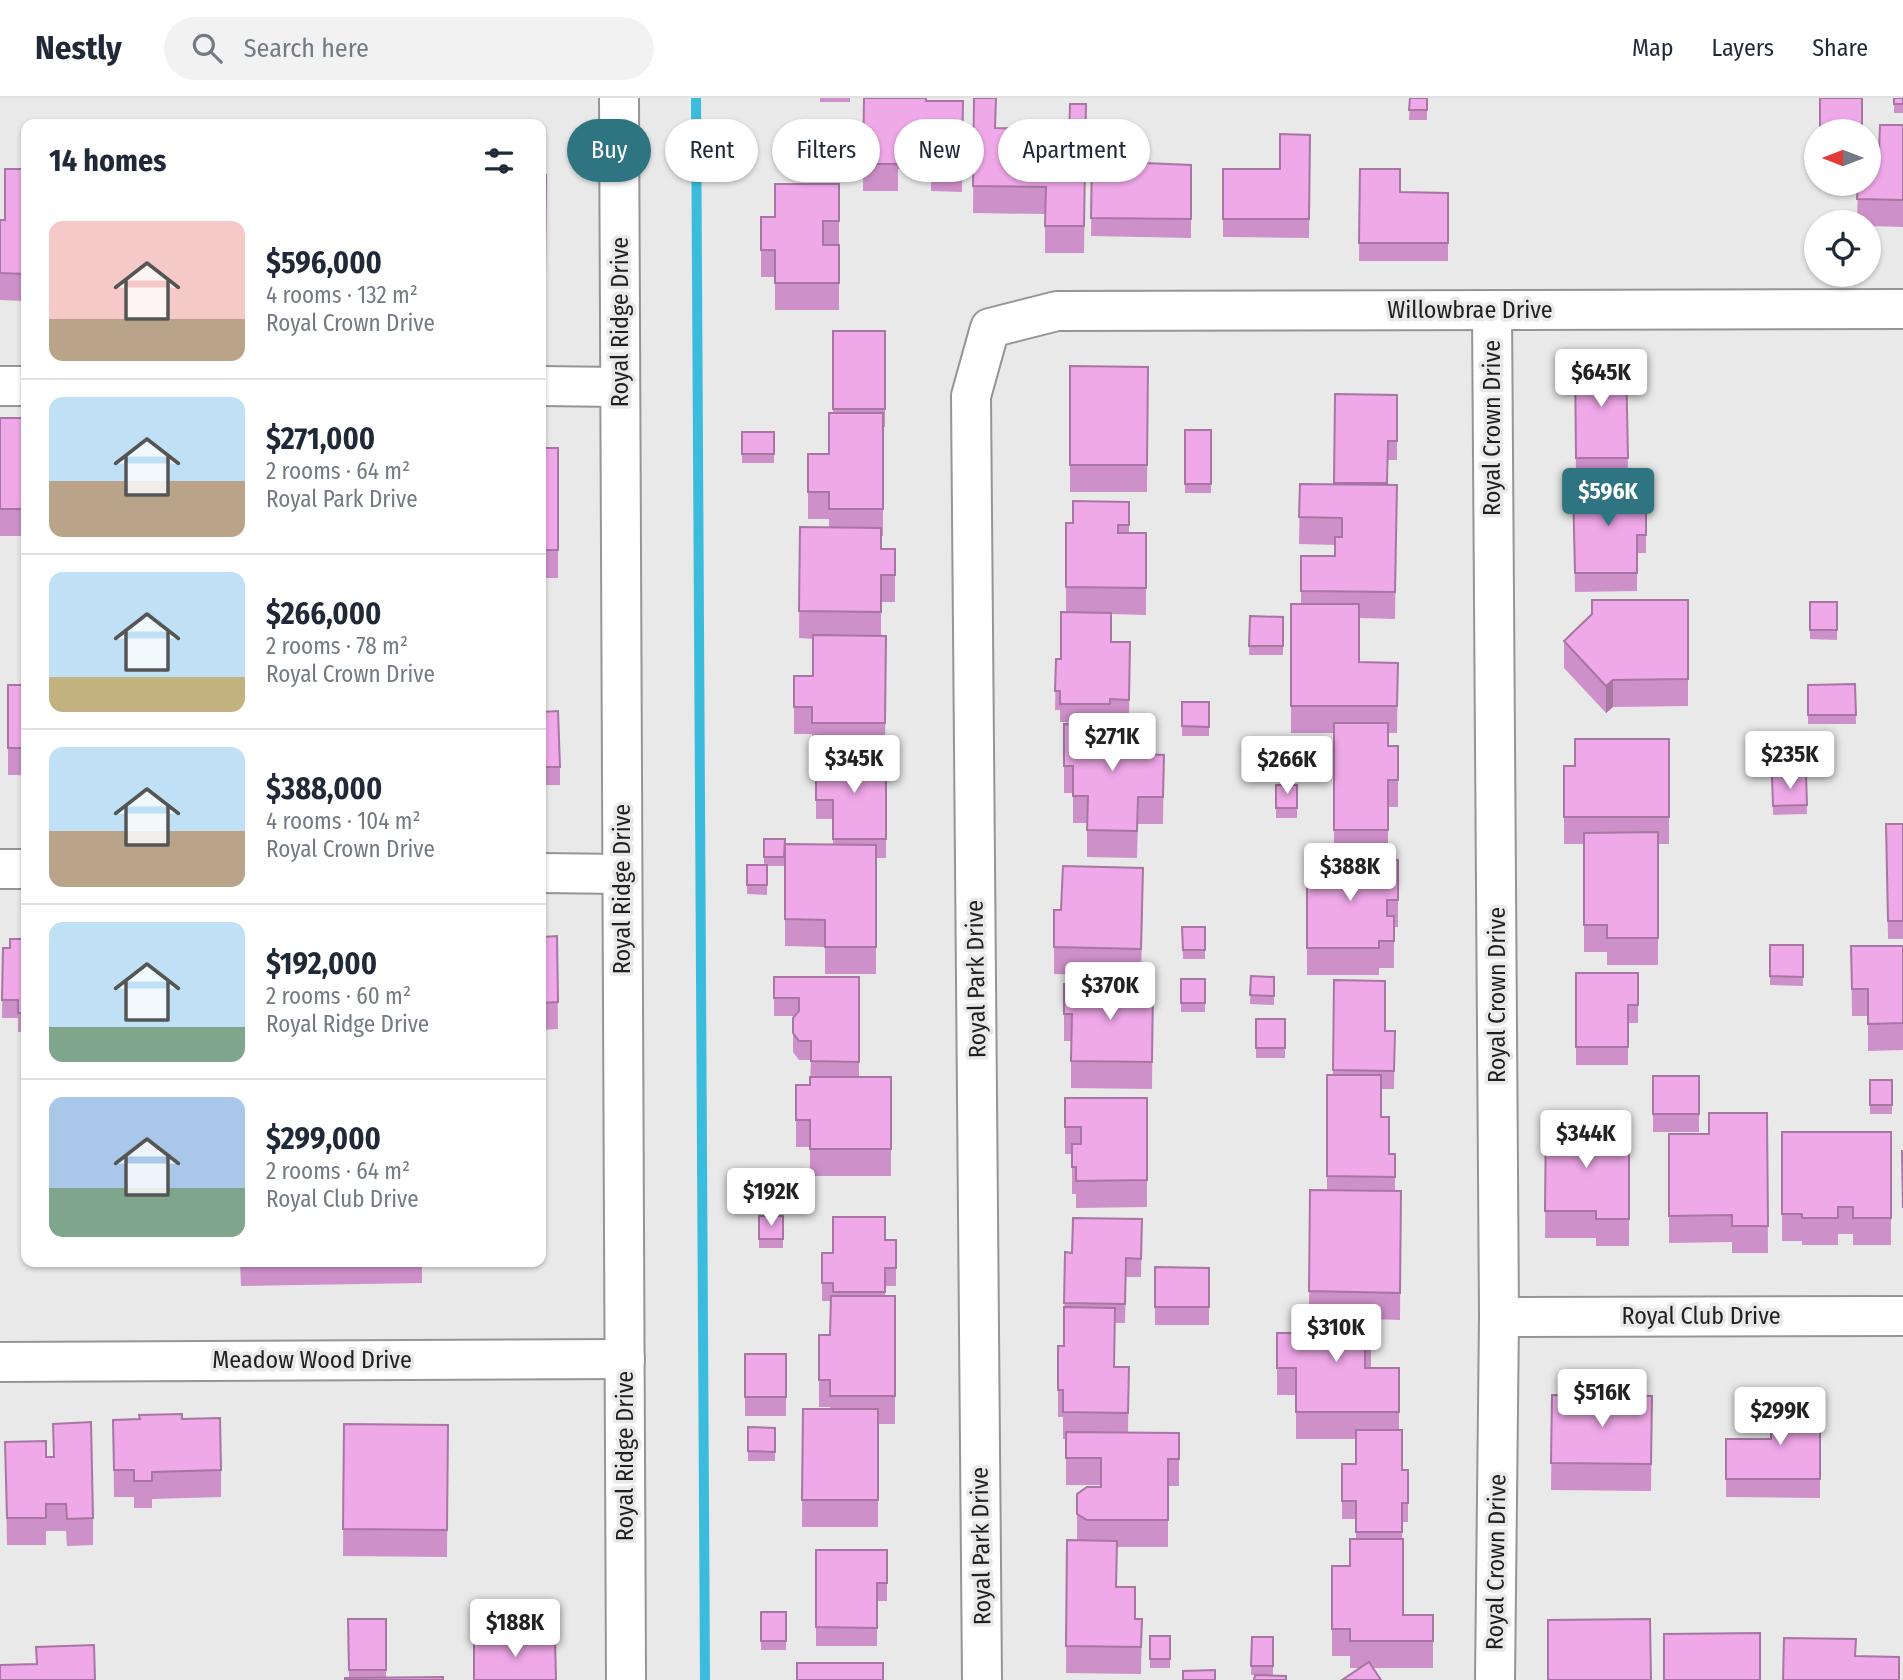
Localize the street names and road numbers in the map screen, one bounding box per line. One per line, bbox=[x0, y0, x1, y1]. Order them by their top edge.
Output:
street label: Royal Ridge Drive bbox=[606, 237, 634, 407]
street label: Willowbrae Drive bbox=[1387, 296, 1553, 324]
street label: Royal Crown Drive bbox=[1478, 340, 1506, 516]
street label: Royal Ridge Drive bbox=[608, 804, 636, 974]
street label: Royal Park Drive bbox=[961, 900, 991, 1058]
street label: Royal Crown Drive bbox=[1483, 907, 1511, 1083]
street label: Royal Club Drive bbox=[1621, 1302, 1781, 1330]
street label: Meadow Wood Drive bbox=[212, 1346, 412, 1374]
street label: Royal Ridge Drive bbox=[611, 1371, 639, 1541]
street label: Royal Park Drive bbox=[966, 1467, 996, 1625]
street label: Royal Crown Drive bbox=[1480, 1474, 1512, 1650]

